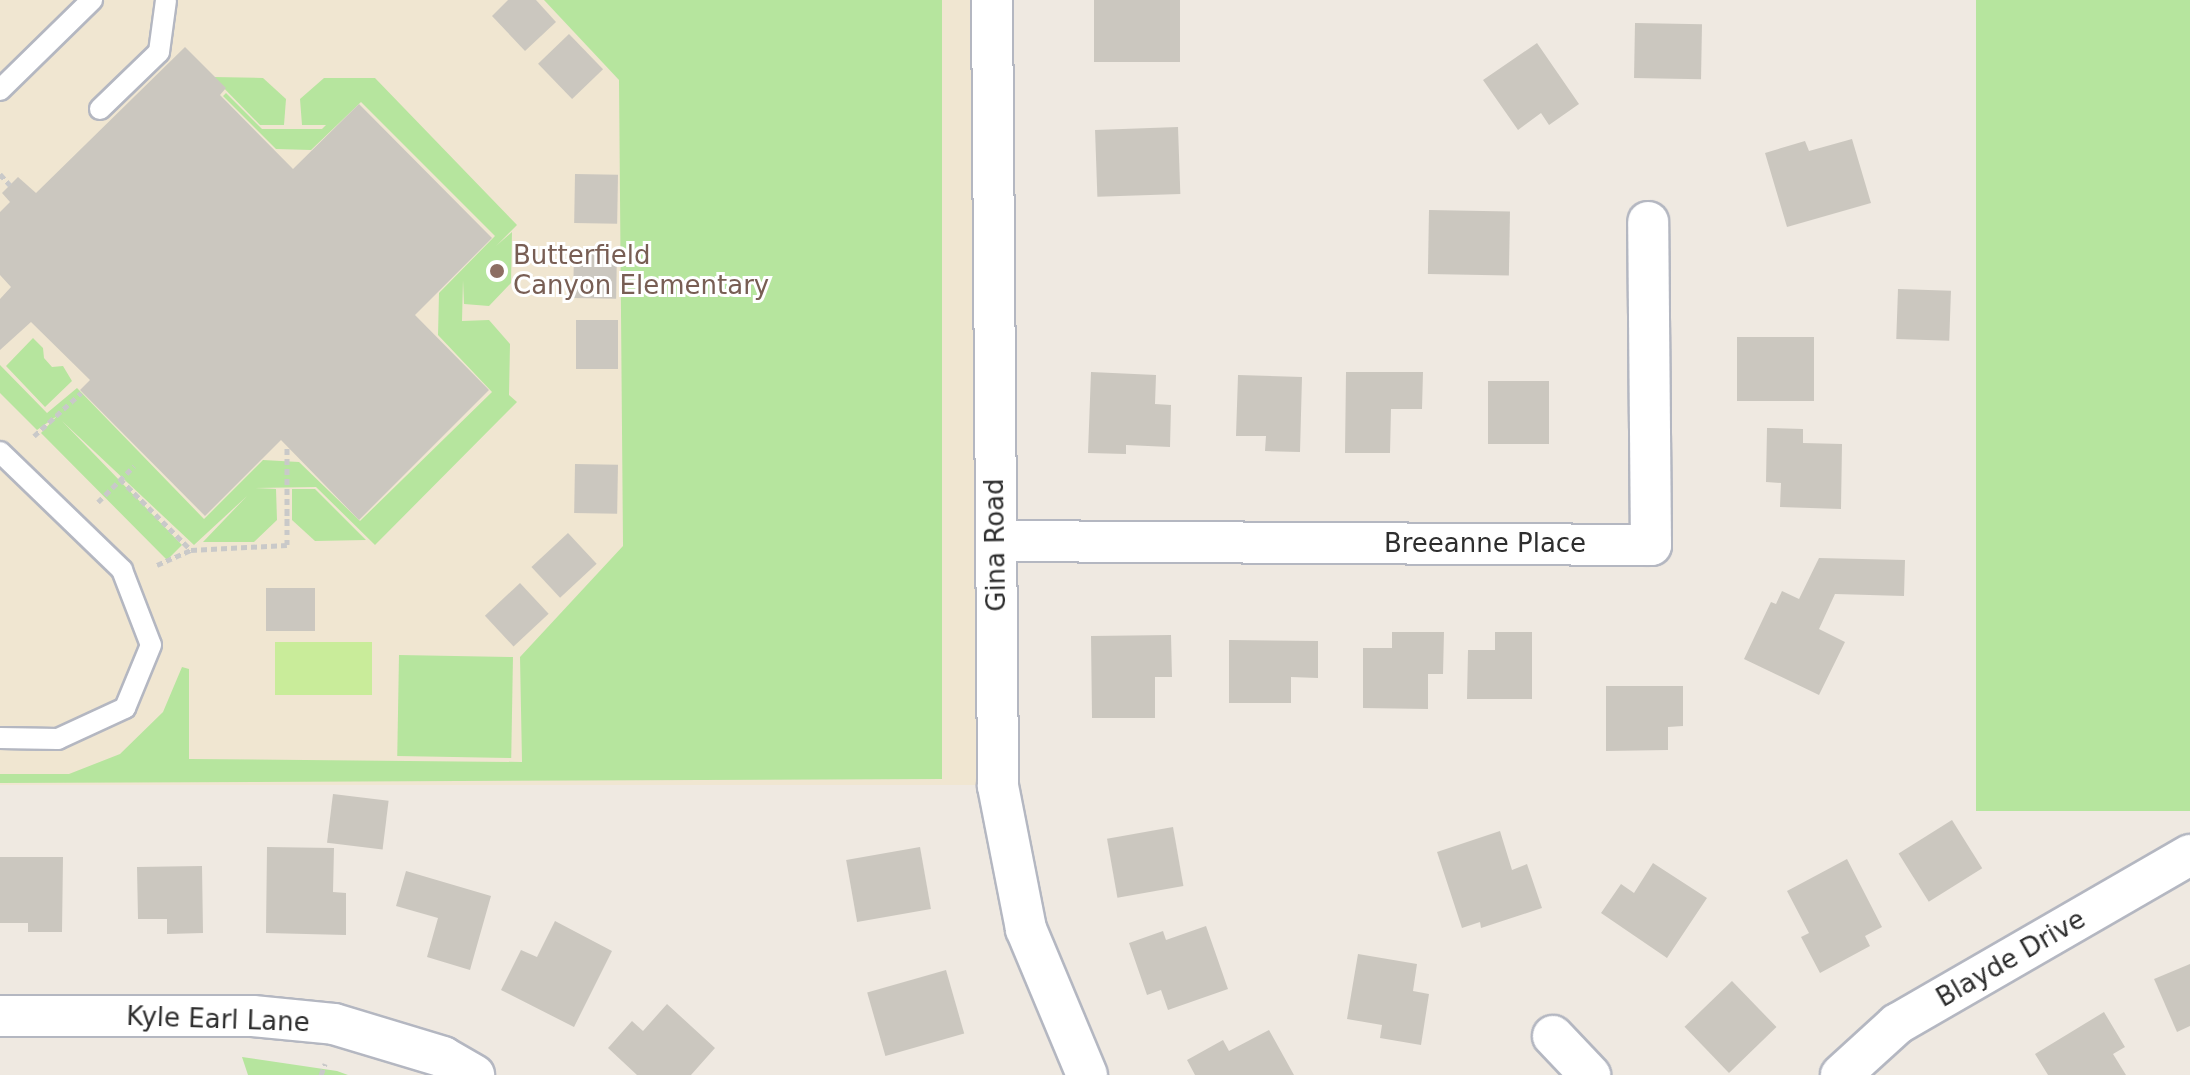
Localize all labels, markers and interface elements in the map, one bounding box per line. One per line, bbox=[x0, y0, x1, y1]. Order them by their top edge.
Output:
place label: Butterfield Canyon Elementary bbox=[513, 240, 769, 302]
marker: Butterfield Canyon Elementary bbox=[488, 262, 506, 280]
street label: Gina Road bbox=[979, 478, 1013, 612]
street label: Breeanne Place bbox=[1384, 528, 1586, 560]
street label: Blayde Drive bbox=[1931, 904, 2091, 1014]
street label: Kyle Earl Lane bbox=[126, 1001, 310, 1039]

